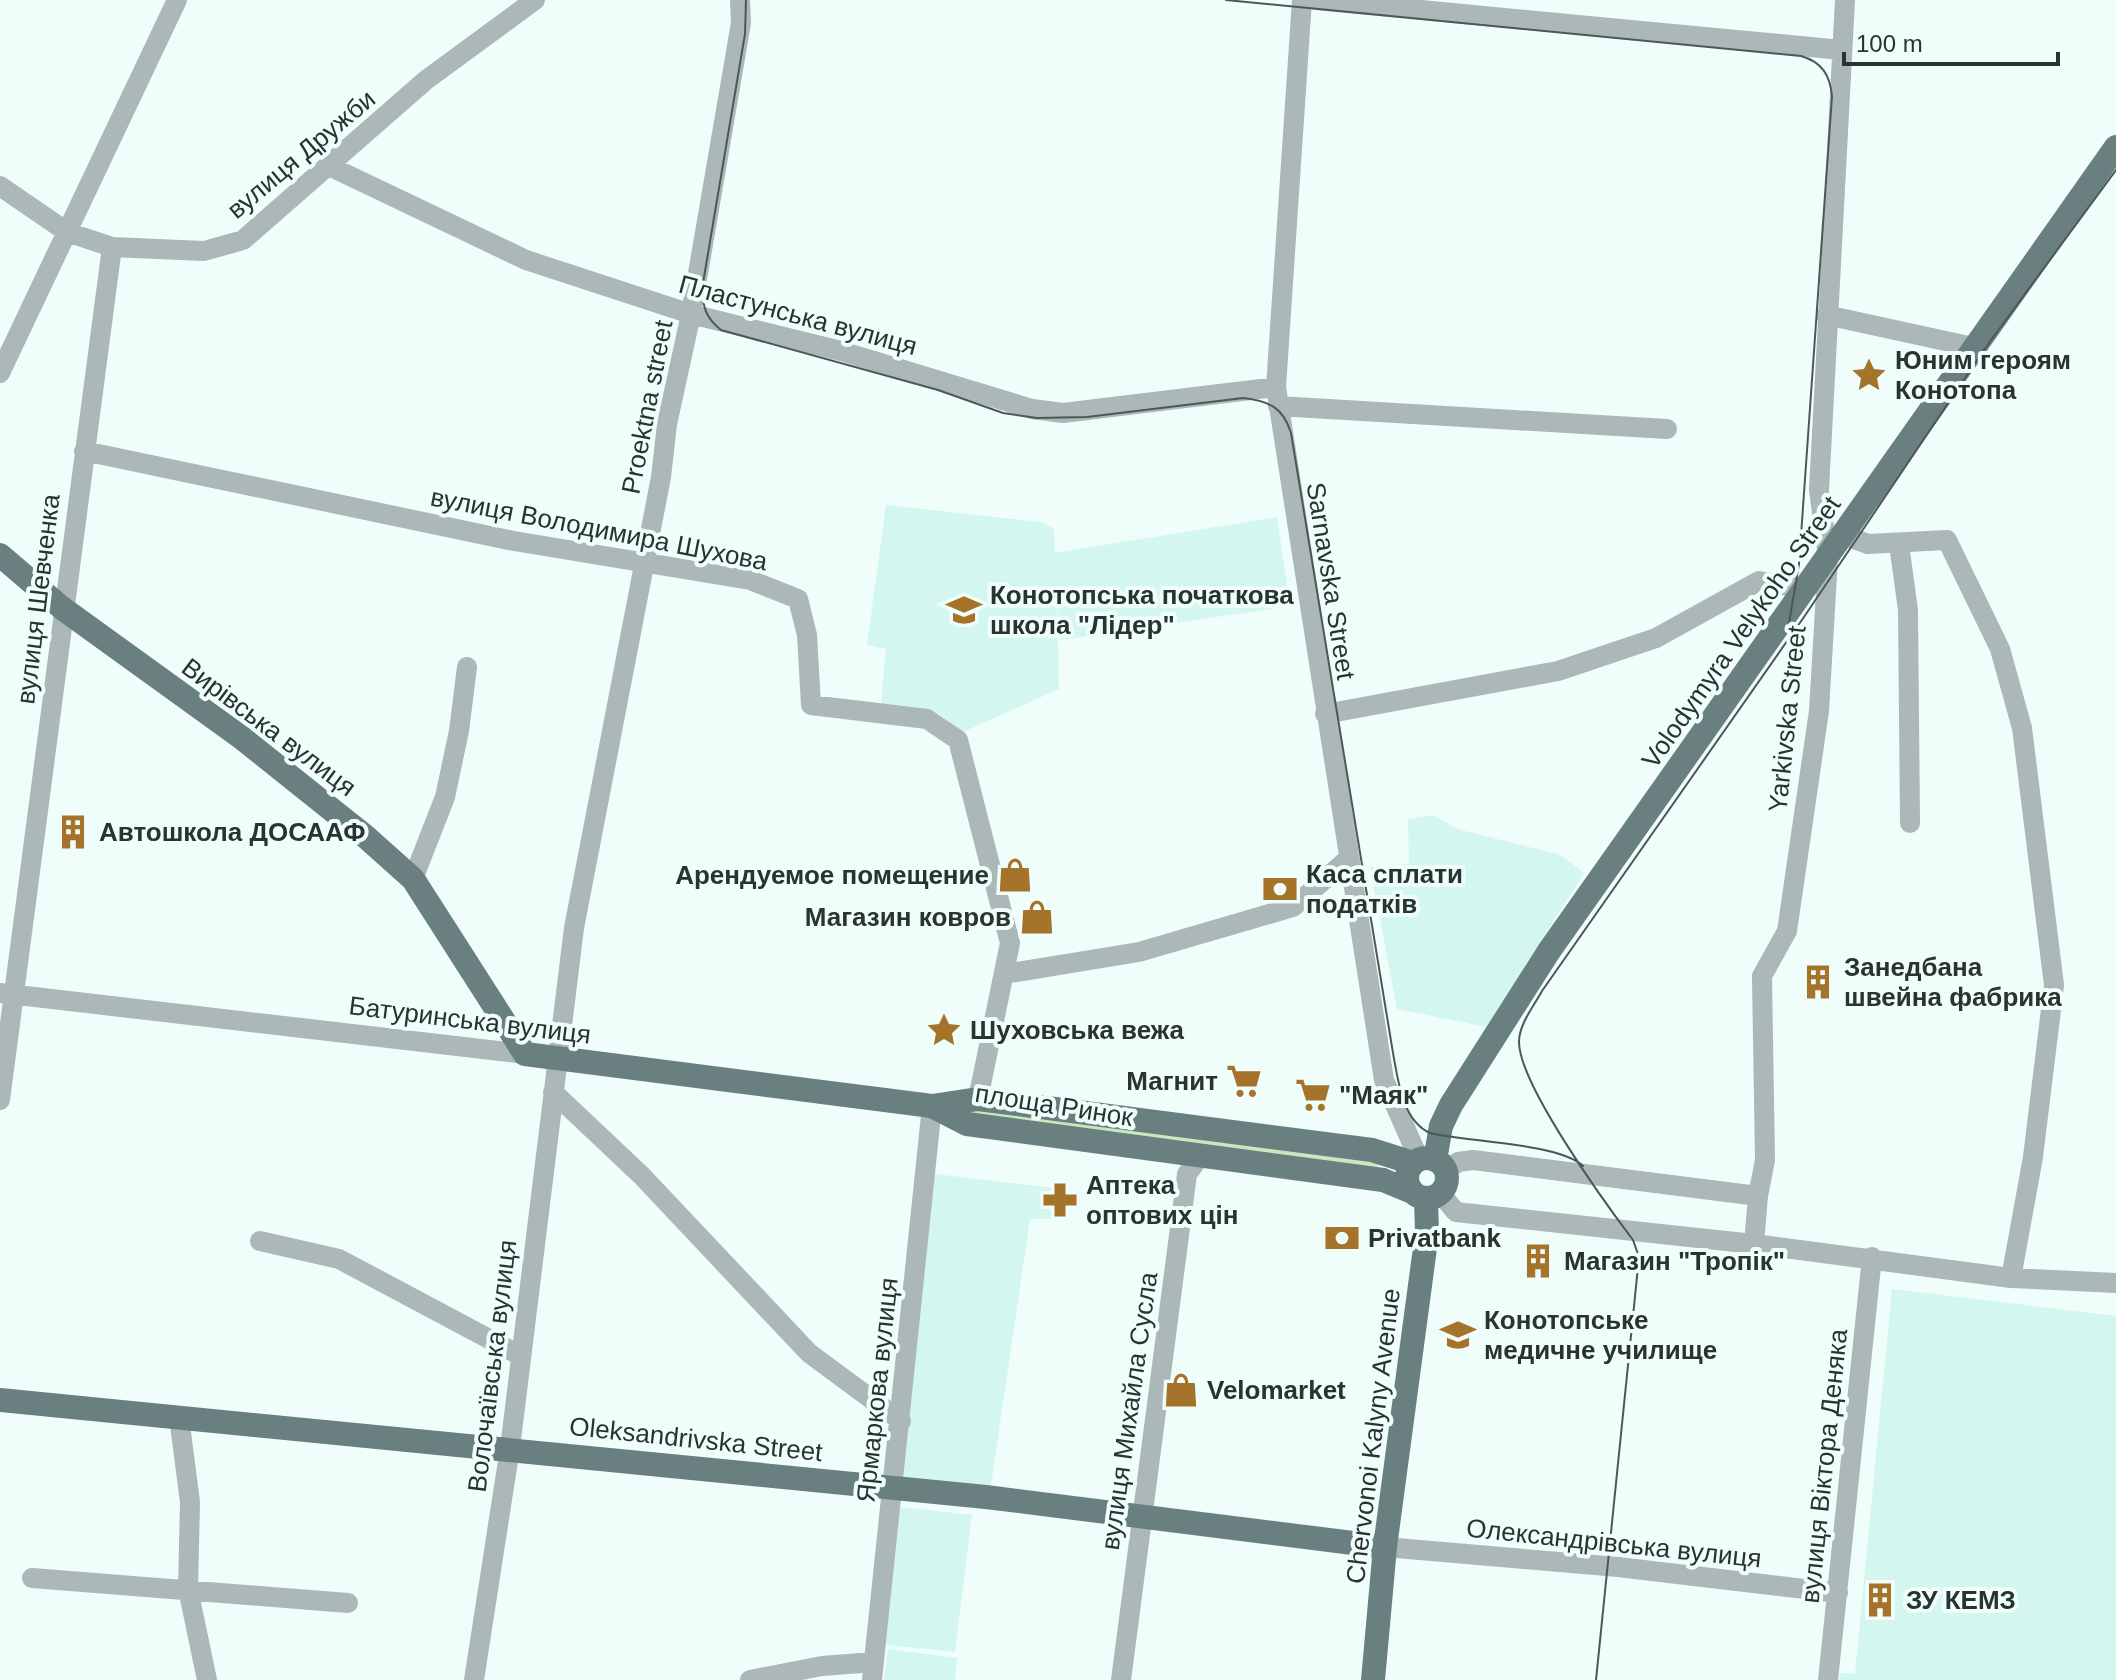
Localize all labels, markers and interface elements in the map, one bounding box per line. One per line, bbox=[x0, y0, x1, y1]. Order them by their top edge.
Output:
scale bar bbox=[1844, 16, 2058, 66]
text: 100 m bbox=[1856, 30, 1923, 57]
street label: вулиця Дружби bbox=[221, 83, 381, 225]
street label: Пластунська вулиця bbox=[676, 269, 920, 361]
street label: Proektna street bbox=[615, 317, 679, 496]
place label: Юним героям Конотопа bbox=[1895, 345, 2071, 405]
place icon: Юним героям Конотопа bbox=[1850, 356, 1888, 394]
street label: Sarnavska Street bbox=[1301, 480, 1362, 683]
street label: вулиця Володимира Шухова bbox=[428, 482, 770, 576]
street label: Volodymyra Velykoho Street bbox=[1635, 490, 1847, 774]
street label: вулиця Шевченка bbox=[10, 492, 66, 706]
place label: Конотопська початкова школа "Лідер" bbox=[990, 580, 1294, 640]
school or university icon: Конотопська початкова школа "Лідер" bbox=[945, 591, 983, 629]
street label: Yarkivska Street bbox=[1762, 623, 1812, 814]
street label: Вирівська вулиця bbox=[176, 652, 362, 802]
building icon: Автошкола ДОСААФ bbox=[54, 813, 92, 851]
place label: Автошкола ДОСААФ bbox=[99, 817, 365, 847]
shop icon: Арендуемое помещение bbox=[996, 856, 1034, 894]
place label: Каса сплати податків bbox=[1306, 859, 1463, 919]
place label: Арендуемое помещение bbox=[675, 860, 989, 890]
bank icon: Каса сплати податків bbox=[1261, 870, 1299, 908]
shop icon: Магазин ковров bbox=[1018, 898, 1056, 936]
place label: Магазин ковров bbox=[805, 902, 1011, 932]
place label: Занедбана швейна фабрика bbox=[1844, 952, 2062, 1012]
building icon: Занедбана швейна фабрика bbox=[1799, 963, 1837, 1001]
street label: Батуринська вулиця bbox=[347, 990, 593, 1050]
place icon: Шуховська вежа bbox=[925, 1011, 963, 1049]
place label: Шуховська вежа bbox=[970, 1015, 1185, 1045]
supermarket icon: Магнит bbox=[1225, 1062, 1263, 1100]
place label: Магнит bbox=[1126, 1066, 1218, 1096]
supermarket icon: "Маяк" bbox=[1294, 1076, 1332, 1114]
street label: площа Ринок bbox=[973, 1078, 1136, 1132]
place label: "Маяк" bbox=[1339, 1080, 1428, 1110]
place label: Аптека оптових цін bbox=[1086, 1170, 1238, 1230]
pharmacy icon: Аптека оптових цін bbox=[1041, 1181, 1079, 1219]
bank icon: Privatbank bbox=[1323, 1219, 1361, 1257]
place label: Privatbank bbox=[1368, 1223, 1501, 1253]
street label: Волочаївська вулиця bbox=[462, 1238, 522, 1494]
building icon: Магазин "Тропік" bbox=[1519, 1242, 1557, 1280]
place label: Магазин "Тропік" bbox=[1564, 1246, 1785, 1276]
street label: вулиця Михайла Сусла bbox=[1095, 1270, 1163, 1552]
street label: Ярмаркова вулиця bbox=[850, 1276, 904, 1504]
street label: Chervonoi Kalyny Avenue bbox=[1340, 1287, 1406, 1585]
place label: Конотопське медичне училище bbox=[1484, 1305, 1717, 1365]
school or university icon: Конотопське медичне училище bbox=[1439, 1316, 1477, 1354]
street label: вулиця Віктора Деняка bbox=[1795, 1327, 1853, 1605]
shop icon: Velomarket bbox=[1162, 1371, 1200, 1409]
place label: Velomarket bbox=[1207, 1375, 1346, 1405]
street label: Oleksandrivska Street bbox=[568, 1411, 825, 1467]
street label: Олександрівська вулиця bbox=[1465, 1513, 1763, 1573]
building icon: ЗУ КЕМЗ bbox=[1861, 1581, 1899, 1619]
place label: ЗУ КЕМЗ bbox=[1906, 1585, 2016, 1615]

